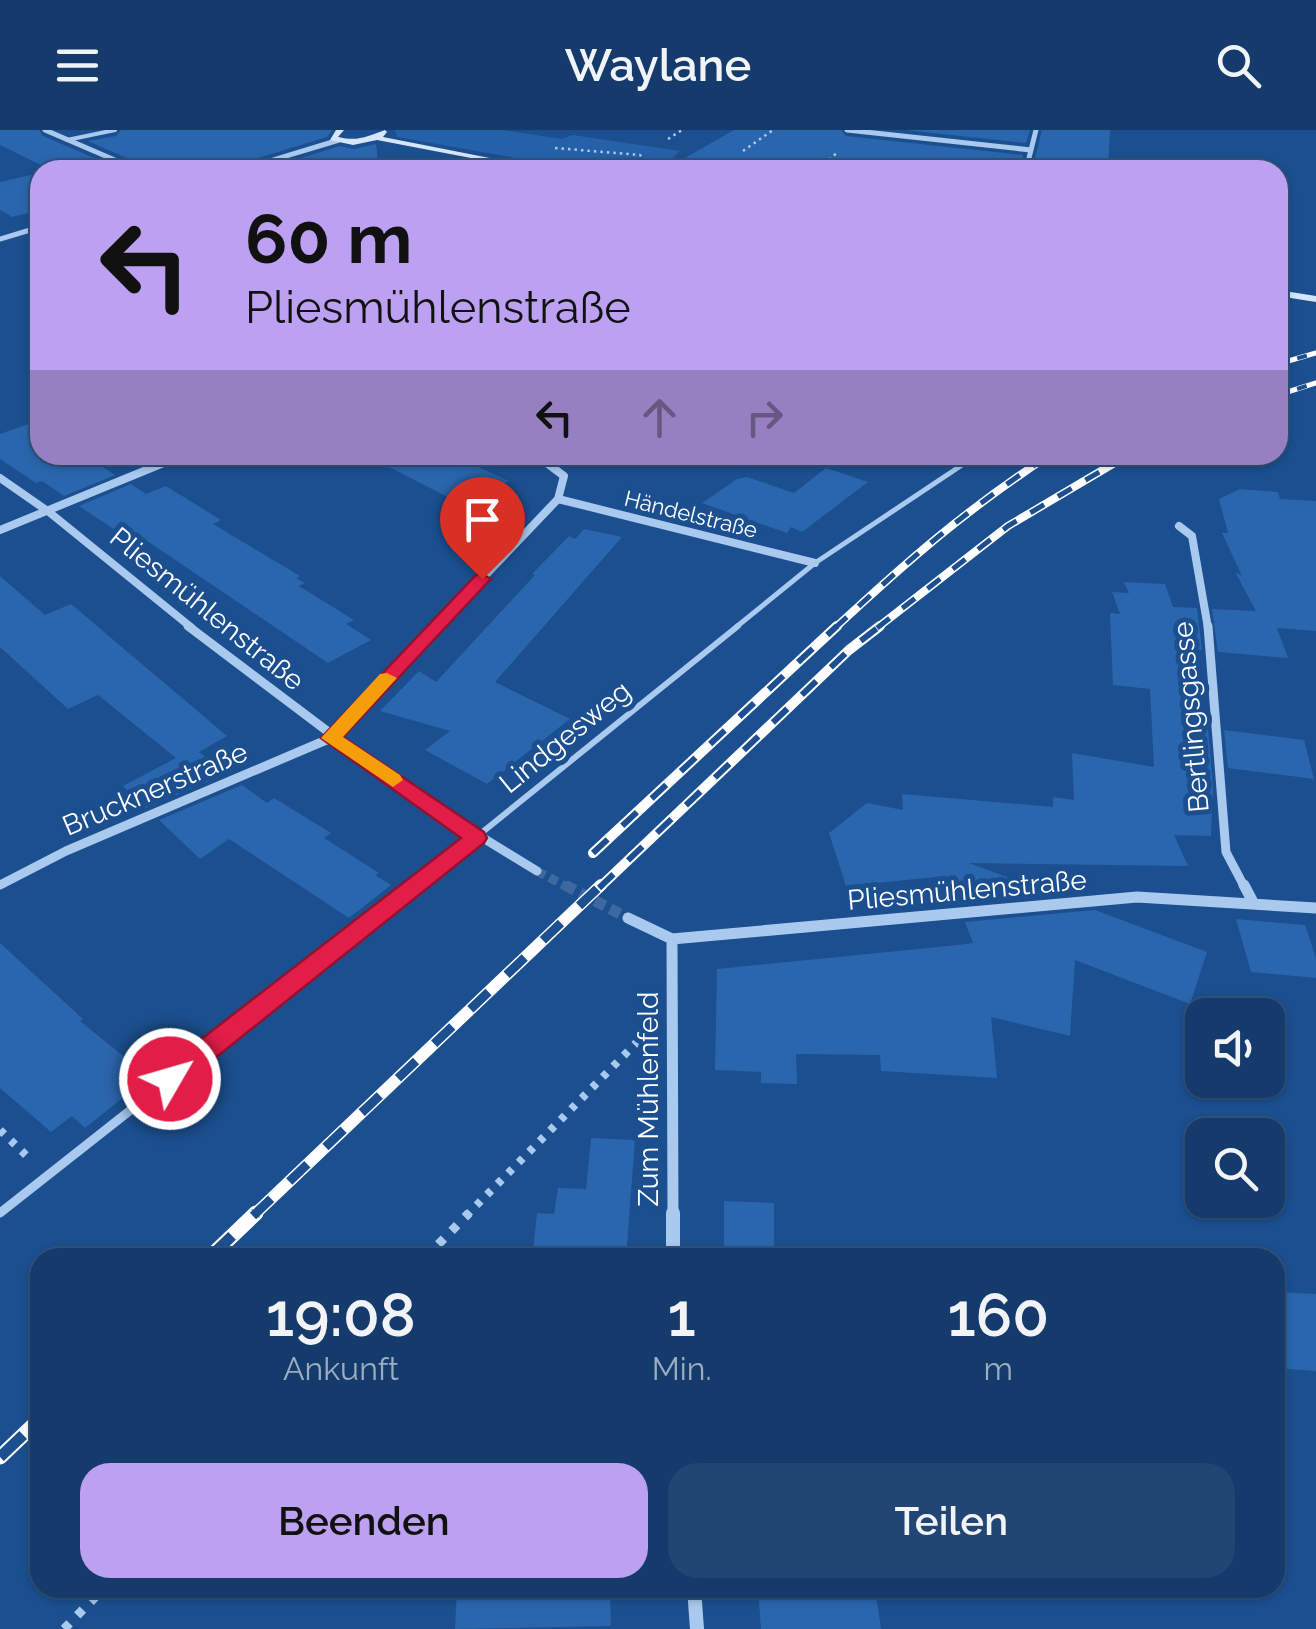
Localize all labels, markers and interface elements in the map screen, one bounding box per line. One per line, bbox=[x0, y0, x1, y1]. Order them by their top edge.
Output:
icon: menu bbox=[50, 38, 105, 93]
icon: search bbox=[1211, 38, 1266, 93]
text: Waylane bbox=[565, 39, 751, 92]
text: 60 m bbox=[245, 197, 412, 279]
icon: left bbox=[80, 200, 210, 330]
text: Pliesmühlenstraße bbox=[245, 281, 631, 334]
icon: left bbox=[527, 390, 582, 445]
icon: ahead bbox=[632, 390, 687, 445]
icon: right bbox=[737, 390, 792, 445]
pin bbox=[440, 477, 525, 580]
street label: Händelstraße bbox=[622, 485, 760, 543]
icon: arrive bbox=[455, 492, 510, 547]
street label: Pliesmühlenstraße bbox=[103, 521, 311, 697]
street label: Bertlingsgasse bbox=[1166, 620, 1216, 814]
street label: Lindgesweg bbox=[493, 674, 637, 800]
street label: Brucknerstraße bbox=[58, 735, 252, 843]
street label: Pliesmühlenstraße bbox=[846, 863, 1088, 917]
street label: Zum Mühlenfeld bbox=[632, 992, 665, 1206]
map controls bbox=[1185, 998, 1285, 1218]
button: sound bbox=[1185, 998, 1285, 1098]
position arrow bbox=[118, 1027, 222, 1131]
button: search bbox=[1185, 1118, 1285, 1218]
text: 19:08 bbox=[266, 1280, 416, 1350]
text: 1 bbox=[668, 1280, 696, 1350]
text: 160 bbox=[948, 1280, 1049, 1350]
text: Ankunft bbox=[283, 1350, 399, 1387]
text: Min. bbox=[652, 1350, 712, 1387]
text: m bbox=[984, 1350, 1013, 1387]
button: Beenden bbox=[80, 1463, 648, 1578]
button: Teilen bbox=[668, 1463, 1235, 1578]

